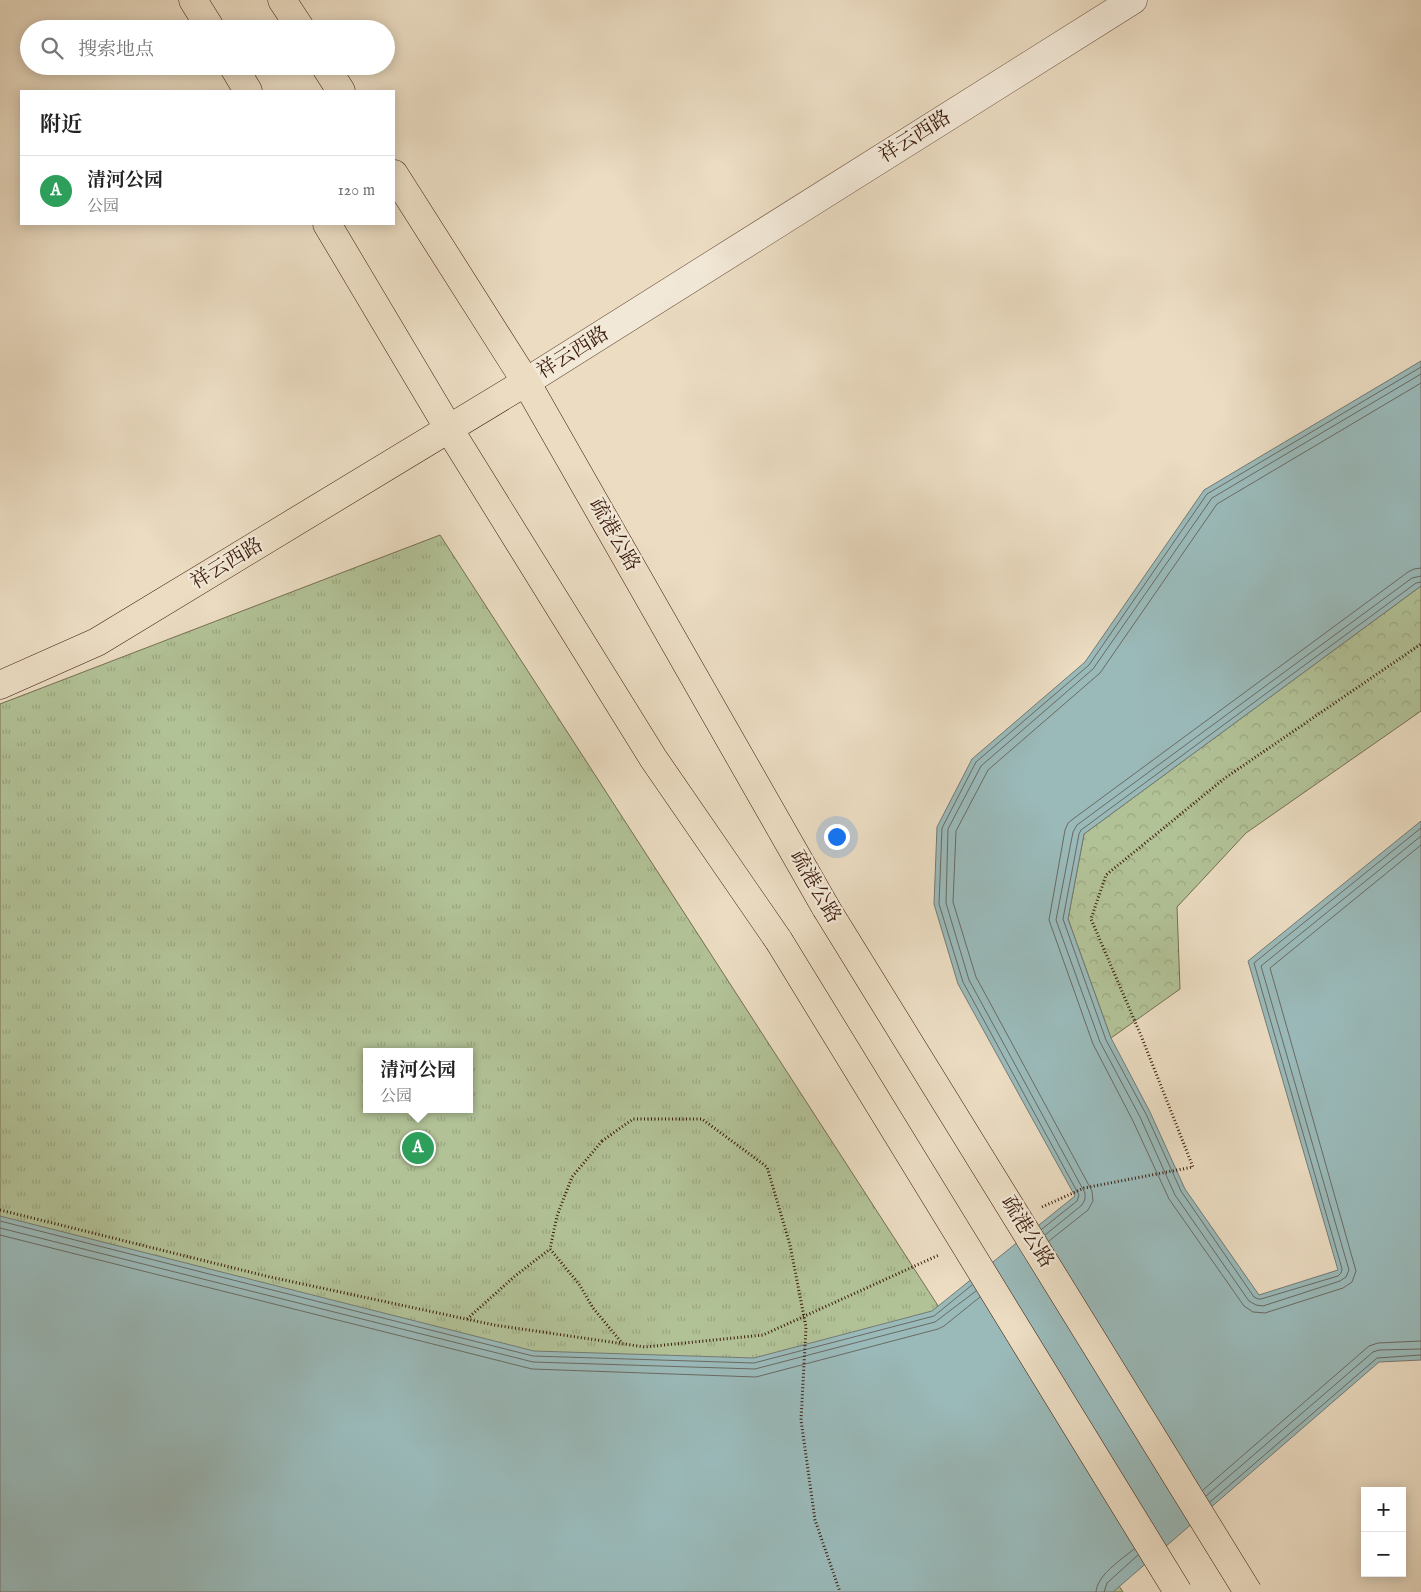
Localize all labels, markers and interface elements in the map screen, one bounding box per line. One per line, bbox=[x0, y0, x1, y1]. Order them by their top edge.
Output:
search box bbox=[20, 20, 395, 75]
icon: search bbox=[38, 34, 66, 62]
text: 搜索地点 bbox=[78, 38, 154, 62]
street label: 祥云西路 bbox=[874, 105, 956, 169]
text: 附近 bbox=[40, 112, 82, 139]
text: 清河公园 bbox=[87, 169, 163, 193]
text: A bbox=[51, 181, 61, 201]
text: 120 m bbox=[338, 181, 375, 201]
text: 公园 bbox=[87, 197, 119, 217]
street label: 祥云西路 bbox=[532, 321, 614, 385]
street label: 疏港公路 bbox=[583, 494, 645, 576]
street label: 祥云西路 bbox=[186, 533, 268, 595]
your location bbox=[824, 824, 850, 850]
street label: 疏港公路 bbox=[784, 846, 846, 928]
popup bbox=[363, 1048, 473, 1113]
text: 清河公园 bbox=[380, 1059, 456, 1083]
text: 公园 bbox=[380, 1087, 412, 1107]
pin: A bbox=[402, 1129, 434, 1167]
street label: 疏港公路 bbox=[995, 1191, 1059, 1273]
map controls bbox=[1361, 1487, 1406, 1577]
button: + bbox=[1361, 1487, 1406, 1532]
button: − bbox=[1361, 1532, 1406, 1577]

